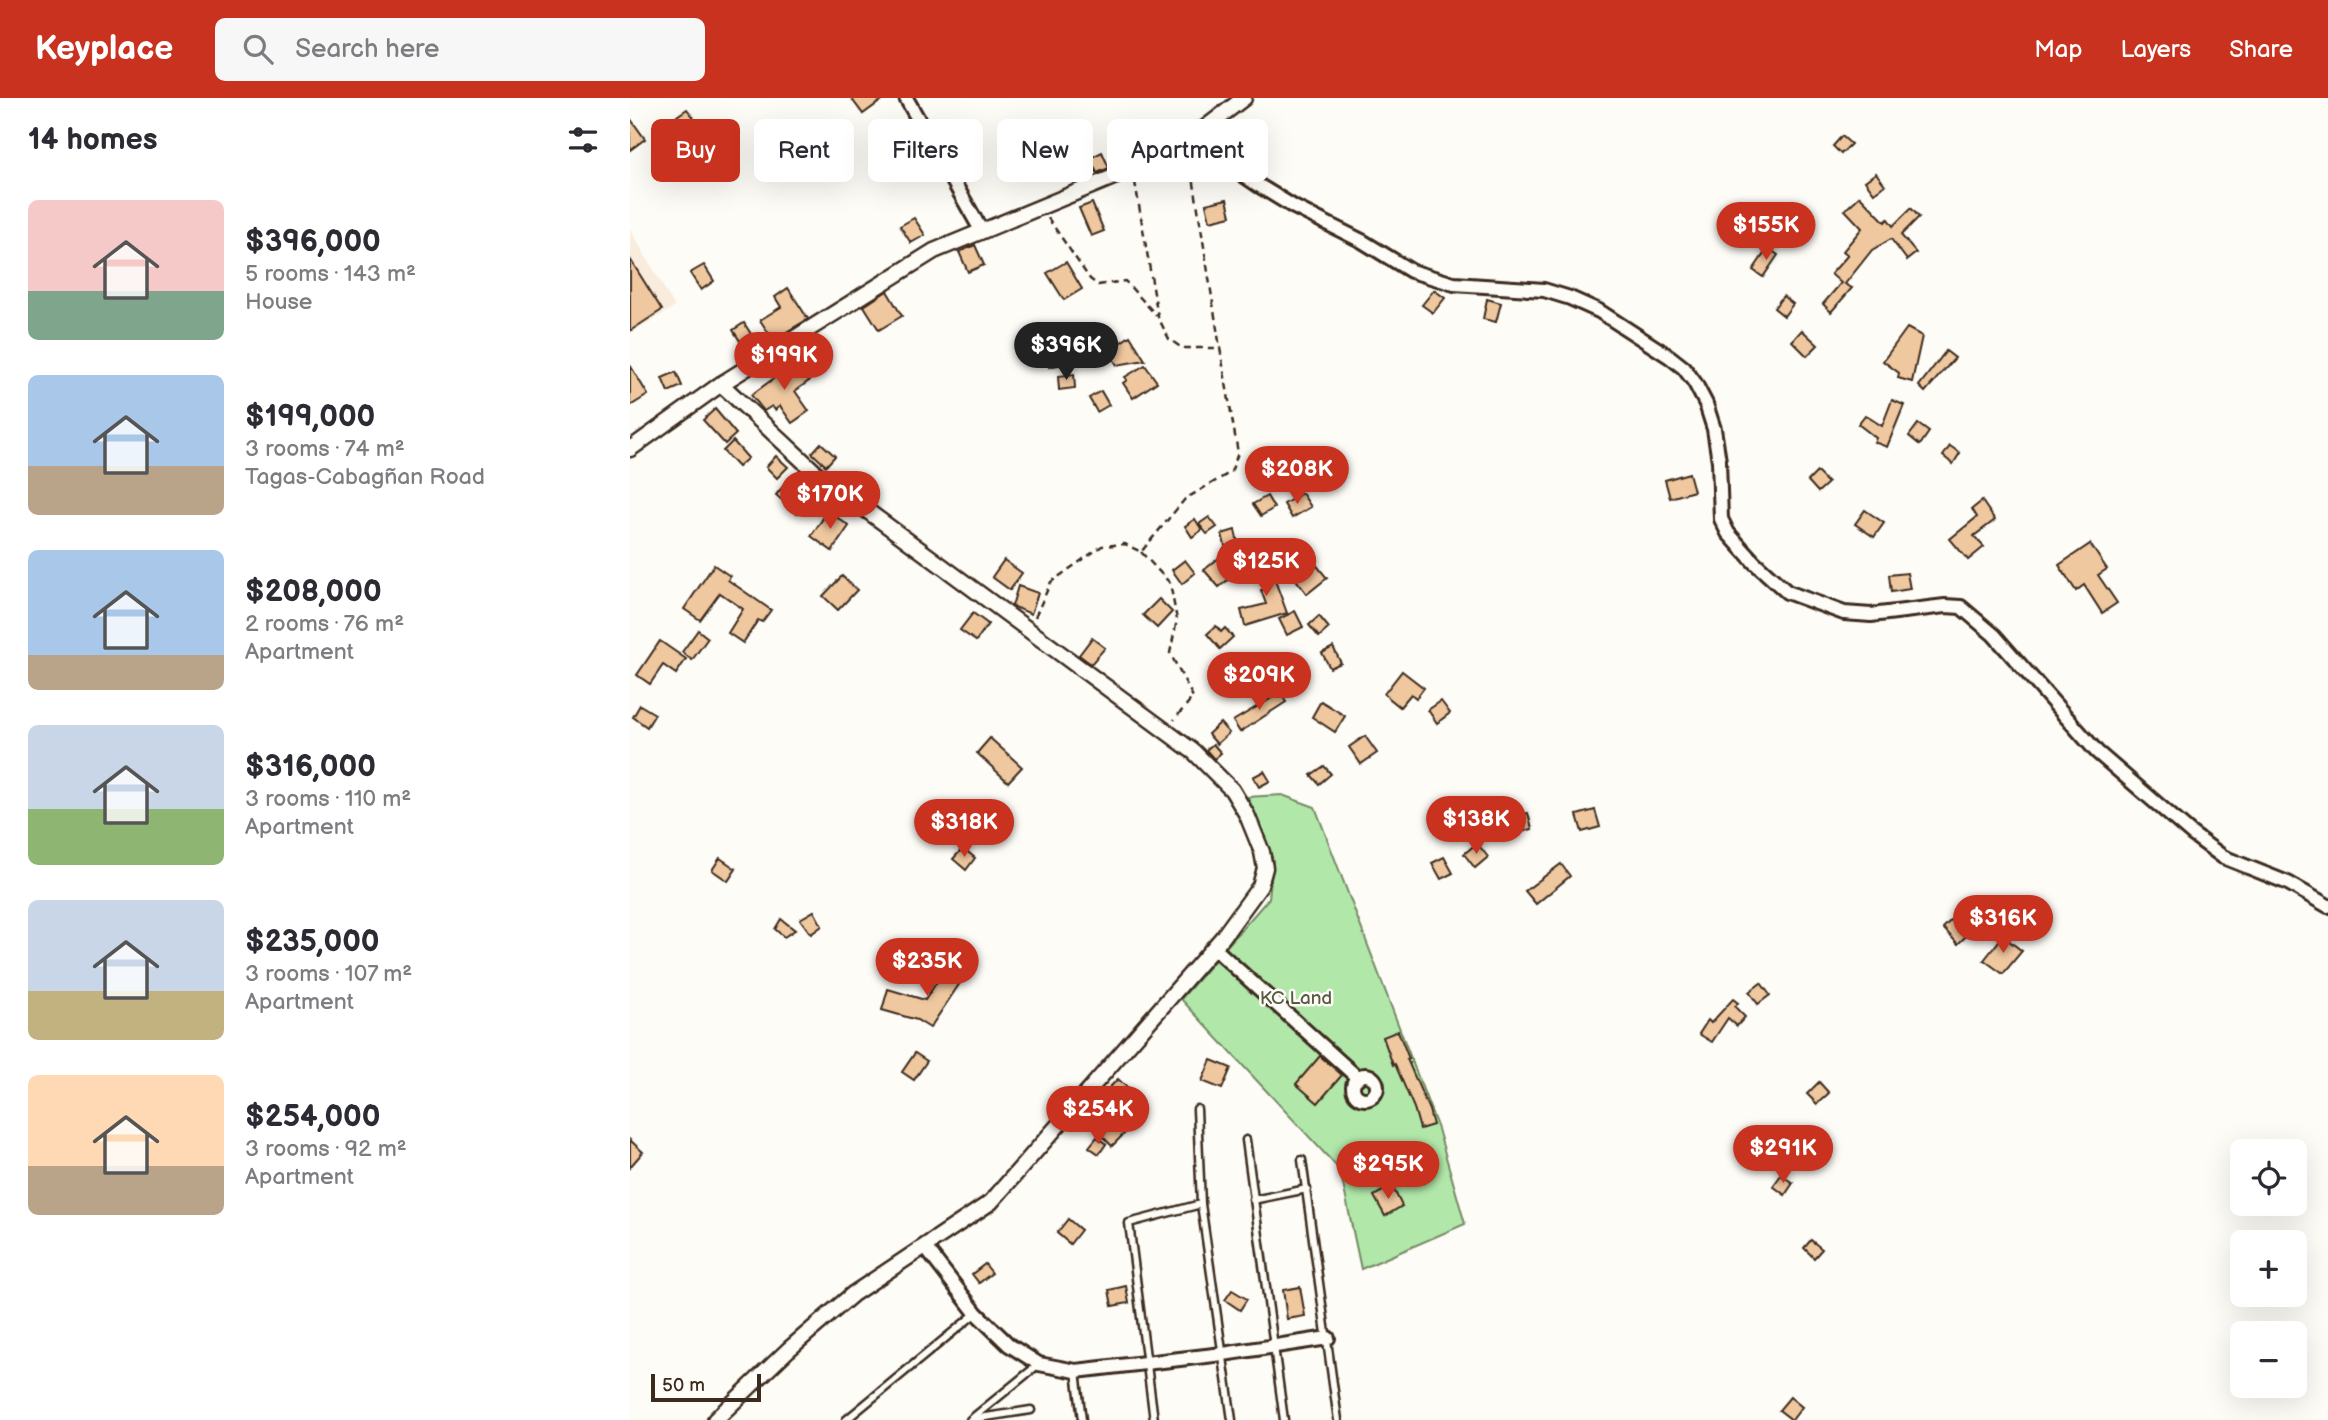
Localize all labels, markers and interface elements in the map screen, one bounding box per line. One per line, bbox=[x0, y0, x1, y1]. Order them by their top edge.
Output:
search box bbox=[215, 18, 705, 81]
text: Keyplace bbox=[35, 29, 173, 69]
icon: search bbox=[239, 30, 277, 68]
text: Search here bbox=[295, 34, 439, 65]
text: Map bbox=[2034, 35, 2082, 64]
text: Layers bbox=[2120, 35, 2191, 64]
text: Share bbox=[2229, 35, 2293, 64]
chip: Buy bbox=[651, 119, 740, 182]
chip: Rent bbox=[754, 119, 854, 182]
chip: Filters bbox=[868, 119, 983, 182]
chip: New bbox=[997, 119, 1093, 182]
chip: Apartment bbox=[1107, 119, 1268, 182]
icon: filters bbox=[564, 121, 602, 159]
text: 14 homes bbox=[28, 122, 157, 158]
pin: $155K bbox=[1717, 202, 1815, 262]
text: $155K bbox=[1732, 211, 1800, 239]
text: $396,000 bbox=[245, 224, 381, 260]
icon: home bbox=[84, 228, 168, 312]
text: 5 rooms · 143 m² bbox=[245, 260, 416, 288]
text: House bbox=[245, 288, 312, 316]
pin: $396K bbox=[1017, 322, 1115, 382]
text: $396K bbox=[1030, 331, 1102, 359]
pin: $199K bbox=[735, 332, 833, 392]
text: $199K bbox=[750, 341, 818, 369]
text: $199,000 bbox=[245, 399, 375, 435]
icon: home bbox=[84, 403, 168, 487]
text: 3 rooms · 74 m² bbox=[245, 435, 405, 463]
pin: $208K bbox=[1248, 446, 1346, 506]
text: $208K bbox=[1261, 455, 1333, 483]
text: Tagas-Cabagñan Road bbox=[245, 463, 485, 491]
pin: $170K bbox=[781, 472, 879, 531]
text: $170K bbox=[796, 480, 864, 508]
pin: $125K bbox=[1217, 538, 1315, 598]
text: $125K bbox=[1232, 547, 1300, 575]
text: $208,000 bbox=[245, 574, 382, 610]
icon: home bbox=[84, 578, 168, 662]
text: 2 rooms · 76 m² bbox=[245, 610, 404, 638]
text: Apartment bbox=[245, 638, 354, 666]
pin: $209K bbox=[1210, 652, 1308, 712]
text: $209K bbox=[1223, 661, 1295, 689]
text: $316,000 bbox=[245, 749, 376, 785]
icon: home bbox=[84, 753, 168, 837]
text: 3 rooms · 110 m² bbox=[245, 785, 411, 813]
pin: $138K bbox=[1427, 796, 1525, 856]
pin: $318K bbox=[915, 800, 1013, 859]
text: $138K bbox=[1442, 805, 1510, 833]
text: $318K bbox=[930, 808, 998, 836]
text: Apartment bbox=[245, 813, 354, 841]
pin: $316K bbox=[1954, 896, 2052, 955]
text: $316K bbox=[1969, 904, 2037, 932]
text: $235,000 bbox=[245, 924, 380, 960]
icon: home bbox=[84, 928, 168, 1012]
pin: $235K bbox=[878, 939, 976, 998]
text: $235K bbox=[892, 947, 962, 975]
text: 3 rooms · 107 m² bbox=[245, 960, 412, 988]
park label: KC Land bbox=[1260, 987, 1332, 1010]
text: Apartment bbox=[245, 988, 354, 1016]
pin: $254K bbox=[1049, 1086, 1147, 1146]
text: $254K bbox=[1062, 1095, 1134, 1123]
text: $254,000 bbox=[245, 1099, 380, 1135]
icon: home bbox=[84, 1103, 168, 1187]
pin: $291K bbox=[1734, 1126, 1832, 1185]
text: $291K bbox=[1749, 1134, 1817, 1162]
text: 3 rooms · 92 m² bbox=[245, 1135, 407, 1163]
map controls bbox=[2230, 1139, 2307, 1398]
button: locate bbox=[2230, 1139, 2307, 1216]
pin: $295K bbox=[1339, 1142, 1437, 1201]
text: $295K bbox=[1352, 1150, 1424, 1178]
text: Apartment bbox=[245, 1163, 354, 1191]
button: + bbox=[2230, 1230, 2307, 1307]
button: − bbox=[2230, 1321, 2307, 1398]
scale bar bbox=[651, 1371, 761, 1403]
text: 50 m bbox=[662, 1374, 705, 1397]

